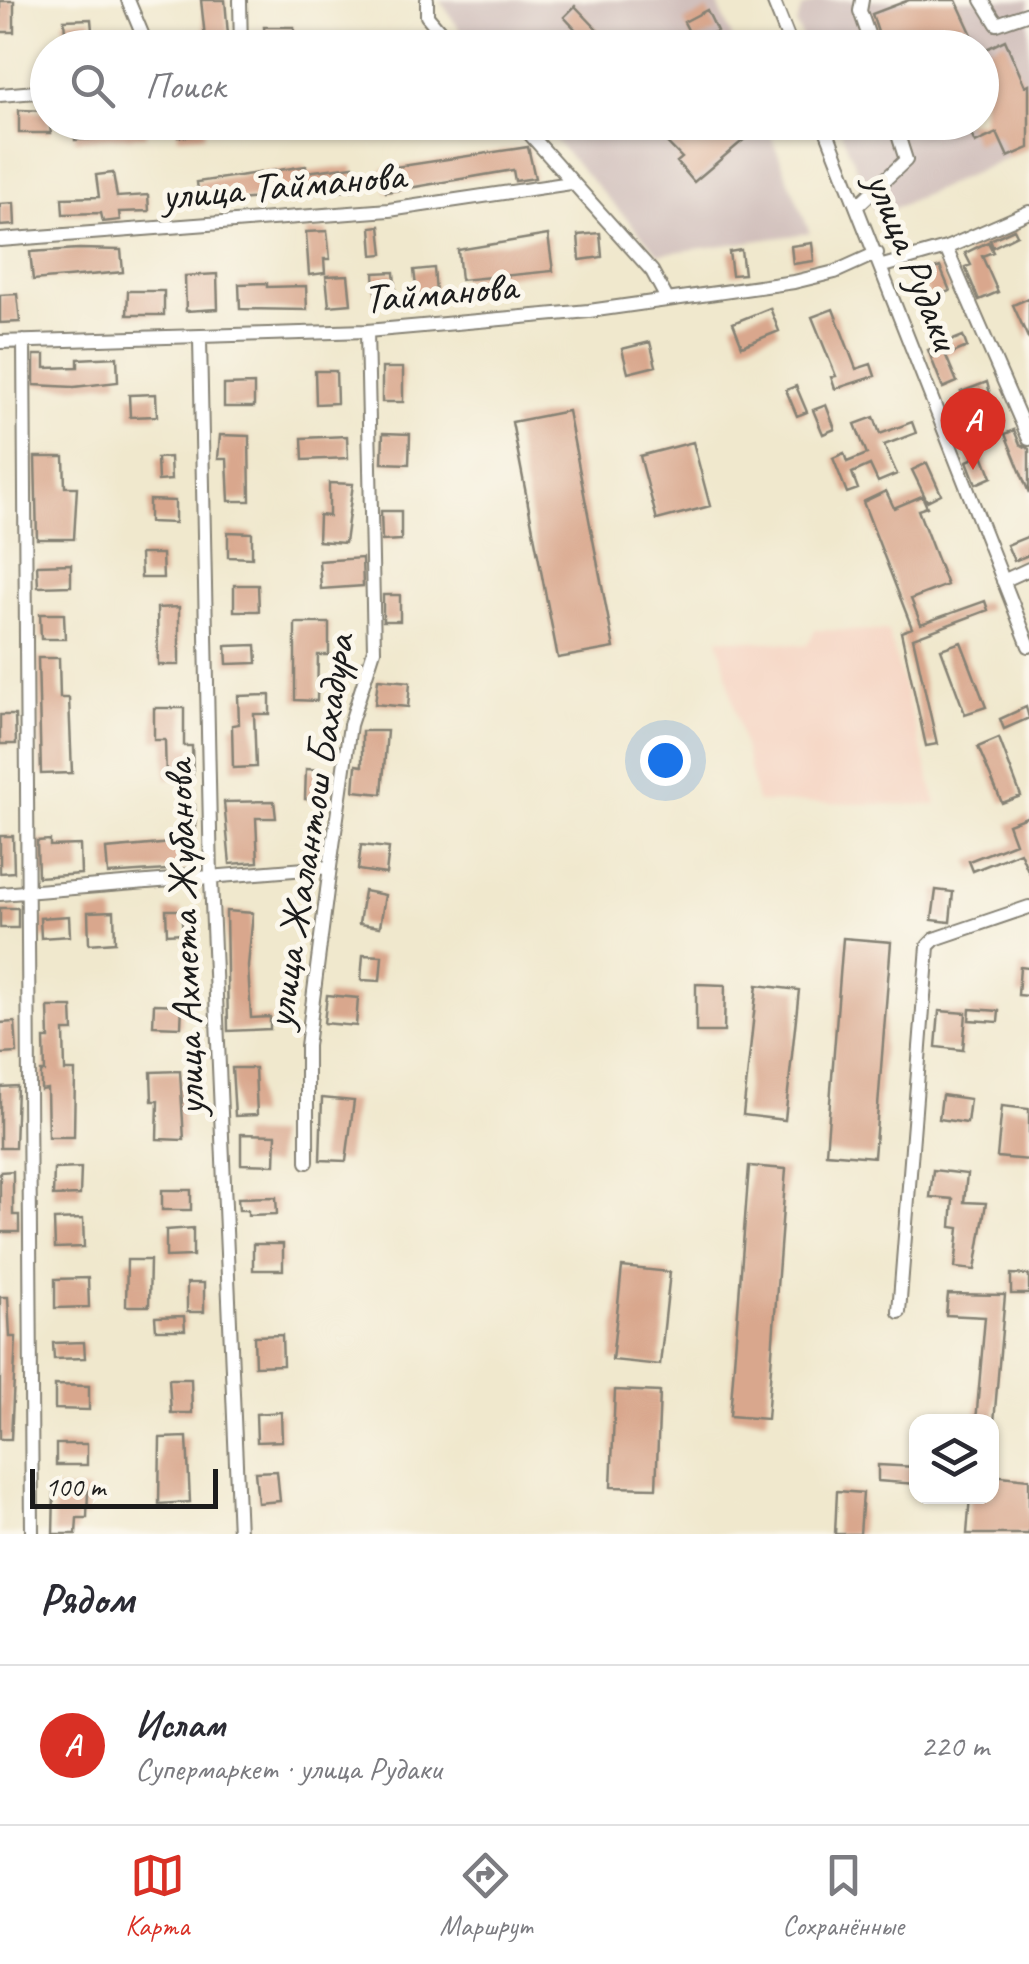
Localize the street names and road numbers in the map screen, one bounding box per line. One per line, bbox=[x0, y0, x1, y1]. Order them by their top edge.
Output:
street label: улица Тайманова bbox=[156, 148, 411, 223]
street label: улица Рудаки bbox=[852, 162, 974, 360]
street label: Тайманова bbox=[361, 259, 523, 326]
street label: улица Жалантош Бахадура bbox=[252, 628, 367, 1035]
street label: улица Ахмета Жубанова bbox=[152, 756, 217, 1120]

